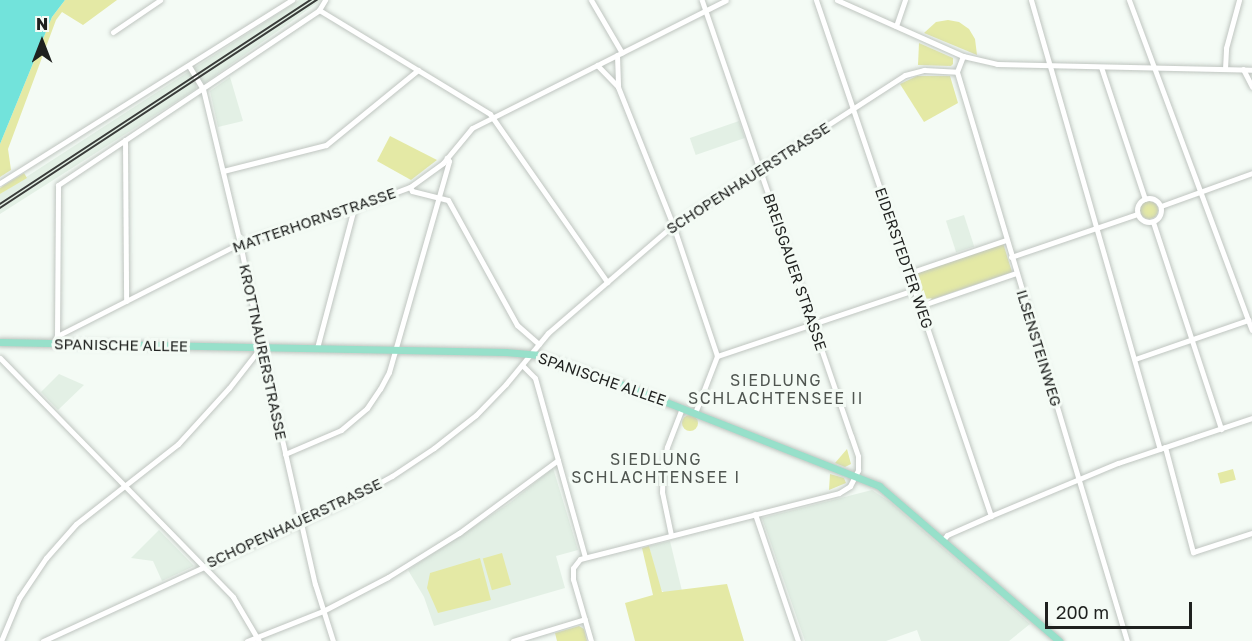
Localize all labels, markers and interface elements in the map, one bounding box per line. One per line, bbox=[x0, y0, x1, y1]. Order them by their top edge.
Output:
north arrow bbox=[12, 12, 72, 72]
text: N bbox=[36, 14, 48, 34]
street label: SCHOPENHAUERSTRASSE bbox=[663, 118, 833, 238]
street label: MATTERHORNSTRASSE bbox=[230, 184, 398, 256]
street label: EIDERSTEDTER WEG bbox=[871, 185, 937, 331]
street label: BREISGAUER STRASSE bbox=[760, 191, 830, 353]
street label: KROTTNAURERSTRASSE bbox=[236, 262, 290, 442]
street label: ILSENSTEINWEG bbox=[1013, 287, 1065, 409]
street label: SPANISCHE ALLEE bbox=[54, 335, 188, 355]
street label: SPANISCHE ALLEE bbox=[536, 349, 668, 409]
district label: SIEDLUNG SCHLACHTENSEE II bbox=[688, 370, 864, 408]
district label: SIEDLUNG SCHLACHTENSEE I bbox=[571, 449, 741, 487]
street label: SCHOPENHAUERSTRASSE bbox=[204, 474, 384, 572]
scale bar bbox=[1048, 590, 1195, 628]
text: 200 m bbox=[1056, 601, 1109, 623]

